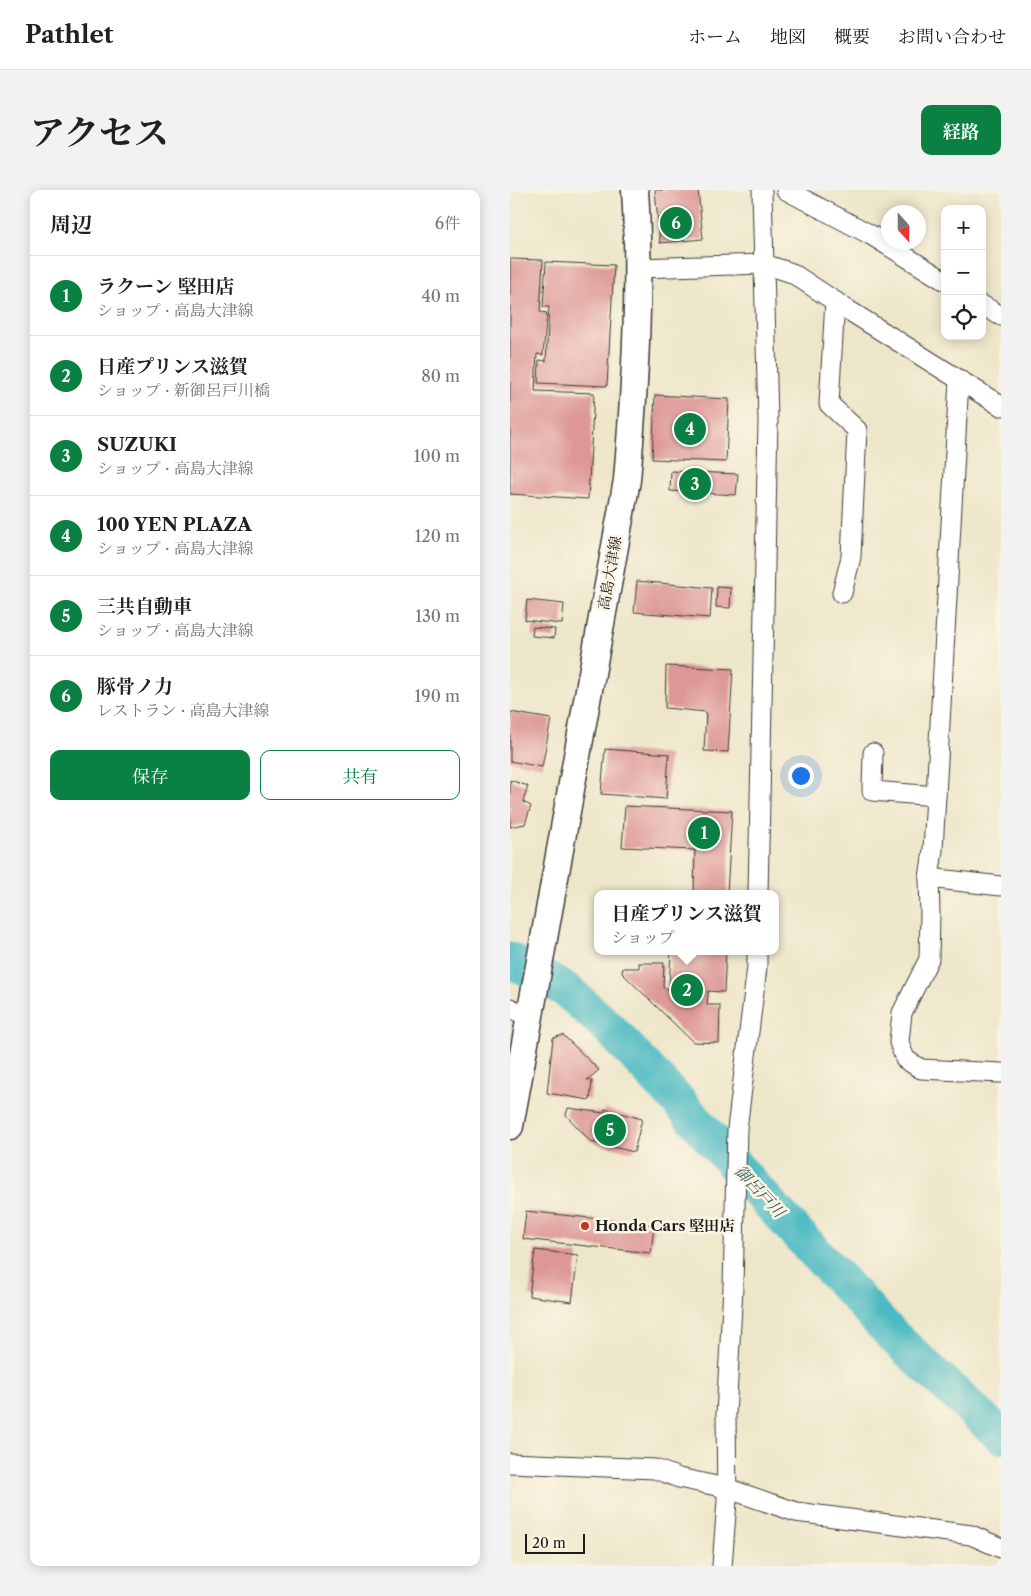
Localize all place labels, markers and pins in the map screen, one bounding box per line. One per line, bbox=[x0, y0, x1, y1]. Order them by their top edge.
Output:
pin: 6 bbox=[660, 204, 692, 242]
pin: 4 bbox=[674, 410, 706, 448]
pin: 3 bbox=[679, 465, 711, 503]
pin: 1 bbox=[688, 814, 720, 852]
pin: 2 bbox=[671, 971, 703, 1009]
pin: 5 bbox=[594, 1111, 626, 1149]
place label: Honda Cars 堅田店 bbox=[595, 1216, 734, 1235]
marker: Honda Cars 堅田店 bbox=[579, 1220, 591, 1232]

